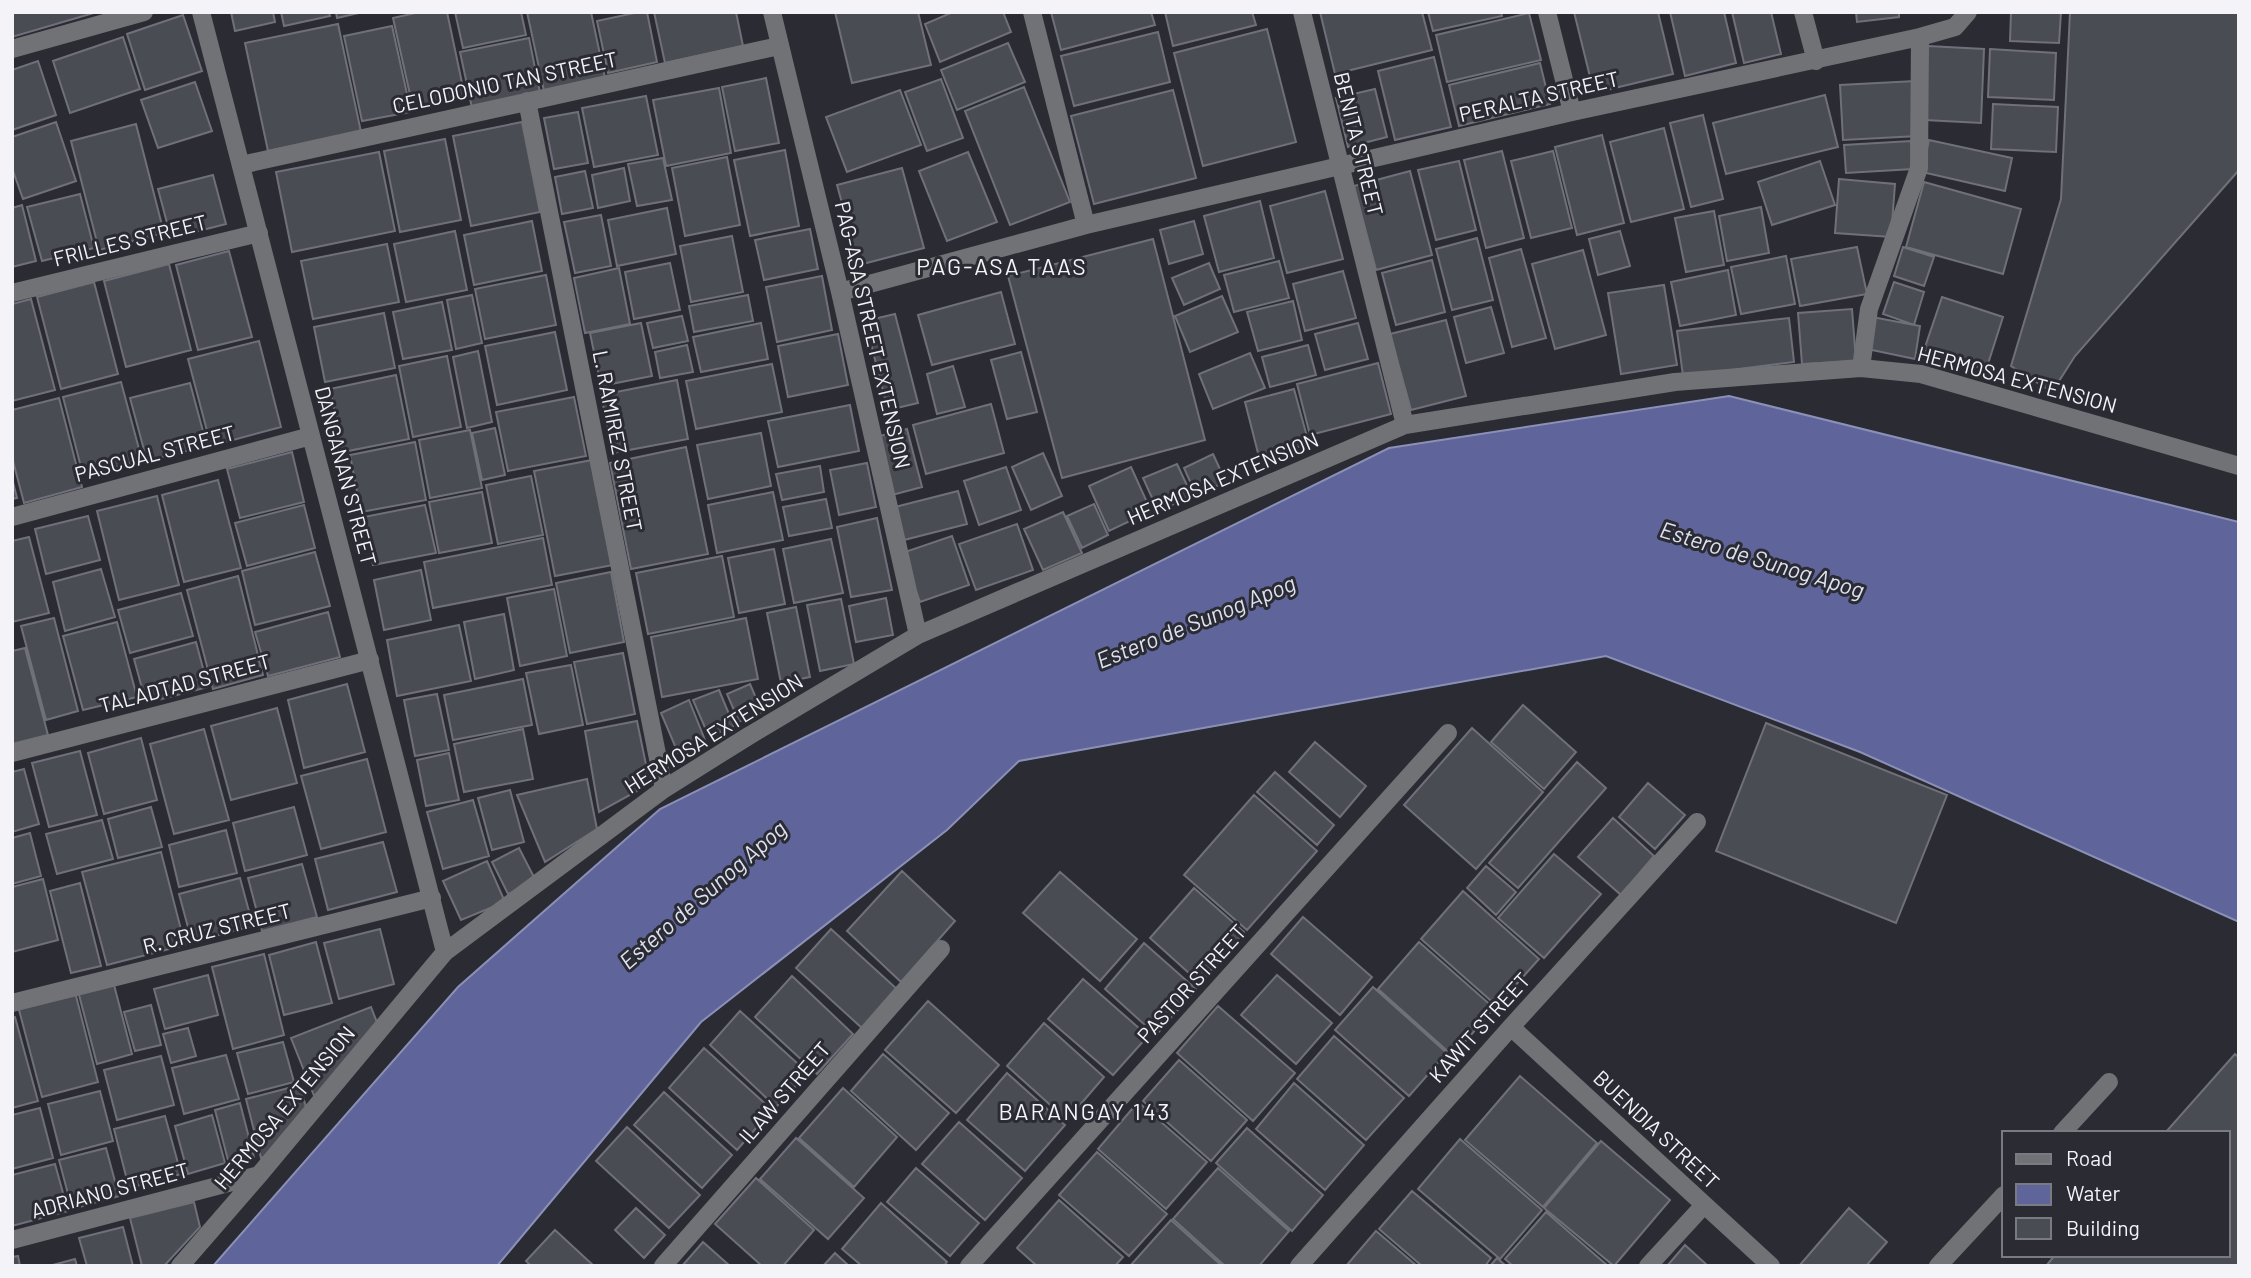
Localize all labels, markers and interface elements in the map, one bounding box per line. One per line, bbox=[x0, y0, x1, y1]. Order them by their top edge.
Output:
street label: CELODONIO TAN STREET bbox=[390, 45, 619, 118]
street label: PERALTA STREET bbox=[1456, 65, 1621, 126]
street label: BENITA STREET bbox=[1330, 69, 1389, 218]
street label: PAG-ASA STREET EXTENSION bbox=[830, 198, 916, 471]
street label: FRILLES STREET bbox=[50, 208, 209, 271]
district label: PAG-ASA TAAS bbox=[916, 252, 1088, 280]
street label: HERMOSA EXTENSION bbox=[1915, 340, 2120, 417]
street label: L. RAMIREZ STREET bbox=[589, 348, 648, 533]
street label: DANGANAN STREET bbox=[311, 383, 382, 568]
street label: PASCUAL STREET bbox=[72, 419, 238, 486]
street label: HERMOSA EXTENSION bbox=[1123, 426, 1322, 529]
water label: Estero de Sunog Apog bbox=[1657, 515, 1868, 603]
water label: Estero de Sunog Apog bbox=[1092, 568, 1299, 674]
street label: TALADTAD STREET bbox=[96, 648, 273, 717]
street label: HERMOSA EXTENSION bbox=[619, 668, 807, 798]
water label: Estero de Sunog Apog bbox=[613, 814, 792, 974]
street label: R. CRUZ STREET bbox=[140, 897, 293, 958]
street label: PASTOR STREET bbox=[1131, 919, 1251, 1047]
street label: KAWIT STREET bbox=[1423, 967, 1535, 1087]
street label: HERMOSA EXTENSION bbox=[208, 1020, 359, 1194]
street label: ILAW STREET bbox=[733, 1036, 835, 1148]
street label: BUENDIA STREET bbox=[1589, 1064, 1725, 1194]
district label: BARANGAY 143 bbox=[999, 1097, 1171, 1125]
legend bbox=[2002, 1131, 2230, 1257]
text: Road bbox=[2066, 1145, 2112, 1170]
street label: ADRIANO STREET bbox=[28, 1156, 191, 1223]
text: Water bbox=[2066, 1180, 2121, 1205]
text: Building bbox=[2066, 1215, 2140, 1240]

